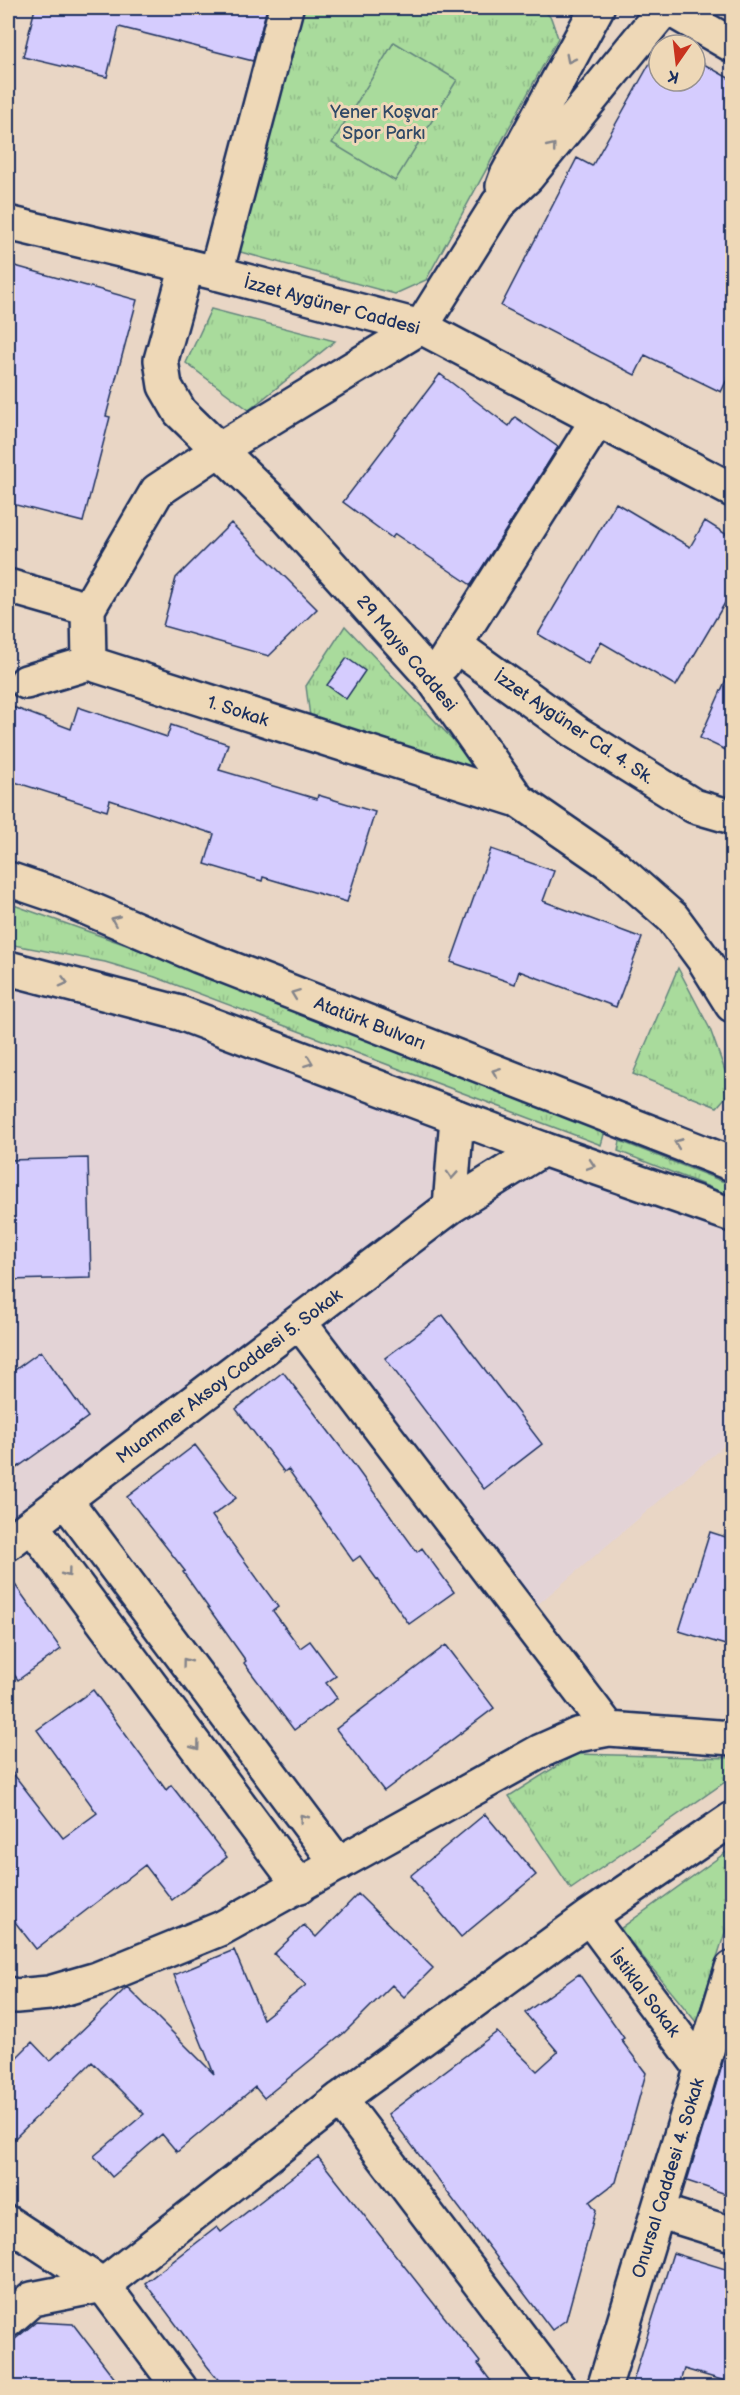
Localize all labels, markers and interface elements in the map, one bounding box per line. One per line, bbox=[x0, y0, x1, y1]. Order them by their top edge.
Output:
north arrow bbox=[647, 33, 707, 93]
one-way arrow bbox=[566, 53, 577, 64]
text: K bbox=[666, 66, 681, 87]
park label: Yener Koşvar Spor Parkı bbox=[329, 102, 438, 144]
one-way arrow bbox=[545, 143, 556, 154]
street label: İzzet Aygüner Caddesi bbox=[241, 271, 423, 339]
street label: 29 Mayıs Caddesi bbox=[352, 591, 461, 716]
street label: İzzet Aygüner Cd. 4. Sk. bbox=[490, 665, 658, 789]
street label: 1. Sokak bbox=[204, 692, 272, 731]
one-way arrow bbox=[110, 915, 121, 927]
one-way arrow bbox=[58, 975, 69, 987]
one-way arrow bbox=[290, 989, 301, 1001]
street label: Atatürk Bulvarı bbox=[311, 993, 429, 1054]
one-way arrow bbox=[303, 1055, 314, 1067]
one-way arrow bbox=[492, 1067, 502, 1080]
one-way arrow bbox=[673, 1138, 684, 1150]
one-way arrow bbox=[585, 1158, 596, 1171]
one-way arrow bbox=[446, 1171, 459, 1180]
street label: Muammer Aksoy Caddesi 5. Sokak bbox=[112, 1284, 347, 1468]
one-way arrow bbox=[59, 1566, 70, 1577]
one-way arrow bbox=[182, 1657, 193, 1668]
one-way arrow bbox=[188, 1739, 199, 1750]
one-way arrow bbox=[299, 1813, 310, 1824]
street label: İstiklal Sokak bbox=[605, 1945, 685, 2041]
street label: Onursal Caddesi 4. Sokak bbox=[628, 2075, 709, 2281]

